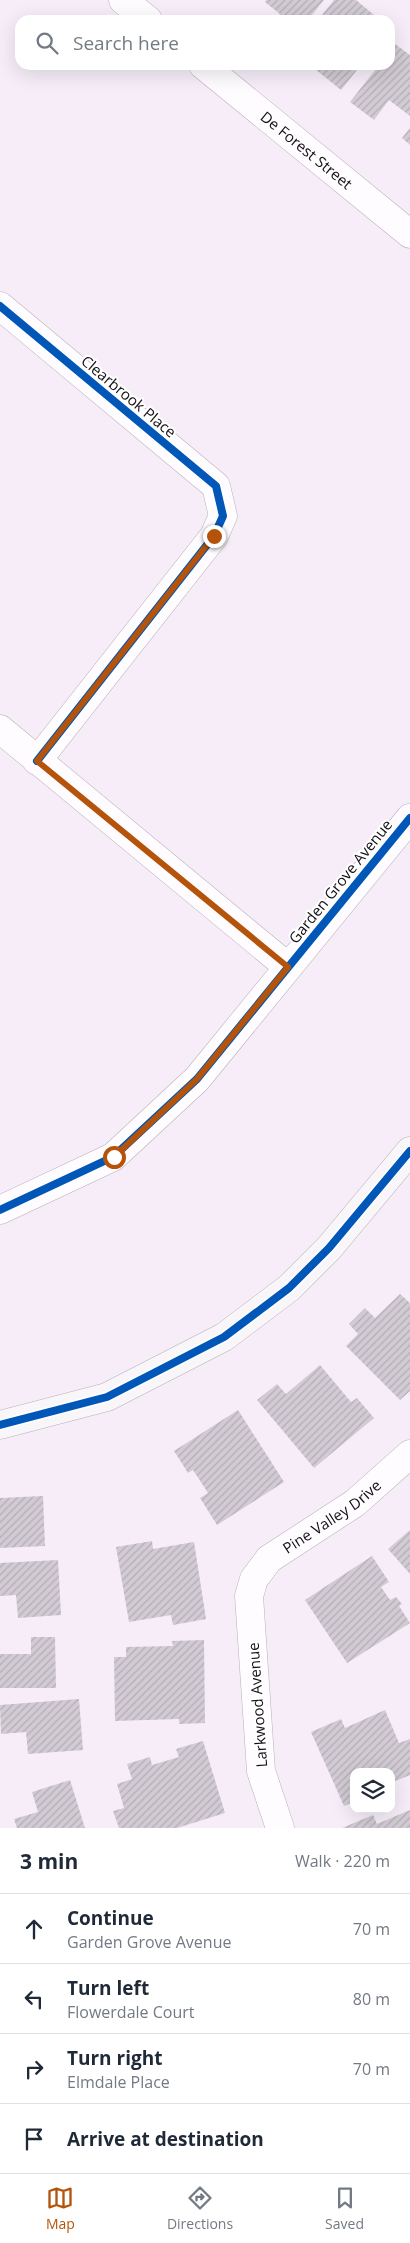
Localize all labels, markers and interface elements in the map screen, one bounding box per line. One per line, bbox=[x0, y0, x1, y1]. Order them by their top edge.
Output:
search box bbox=[15, 15, 395, 70]
icon: search bbox=[33, 29, 61, 57]
text: Search here bbox=[73, 30, 179, 56]
street label: De Forest Street bbox=[257, 106, 357, 193]
street label: Clearbrook Place bbox=[77, 350, 181, 442]
route end bbox=[203, 525, 226, 548]
street label: Garden Grove Avenue bbox=[284, 815, 396, 947]
route start bbox=[103, 1146, 126, 1169]
street label: Pine Valley Drive bbox=[278, 1475, 385, 1558]
street label: Larkwood Avenue bbox=[243, 1642, 271, 1768]
map controls bbox=[350, 1768, 395, 1813]
button: layers bbox=[350, 1768, 395, 1813]
text: 3 min bbox=[20, 1847, 78, 1875]
text: Walk · 220 m bbox=[295, 1850, 390, 1872]
text: Continue bbox=[67, 1905, 154, 1931]
icon: ahead bbox=[20, 1915, 48, 1943]
text: 70 m bbox=[353, 1918, 390, 1940]
text: Garden Grove Avenue bbox=[67, 1931, 231, 1953]
text: Turn left bbox=[67, 1975, 149, 2001]
icon: left bbox=[20, 1985, 48, 2013]
text: 80 m bbox=[353, 1988, 390, 2010]
text: Flowerdale Court bbox=[67, 2001, 194, 2023]
text: Turn right bbox=[67, 2045, 162, 2071]
icon: right bbox=[20, 2055, 48, 2083]
text: 70 m bbox=[353, 2058, 390, 2080]
text: Elmdale Place bbox=[67, 2071, 170, 2093]
icon: arrive bbox=[20, 2125, 48, 2153]
text: Arrive at destination bbox=[67, 2126, 264, 2152]
tab: Map bbox=[46, 2184, 75, 2233]
tab: Directions bbox=[167, 2184, 233, 2233]
tab: Saved bbox=[325, 2184, 364, 2233]

